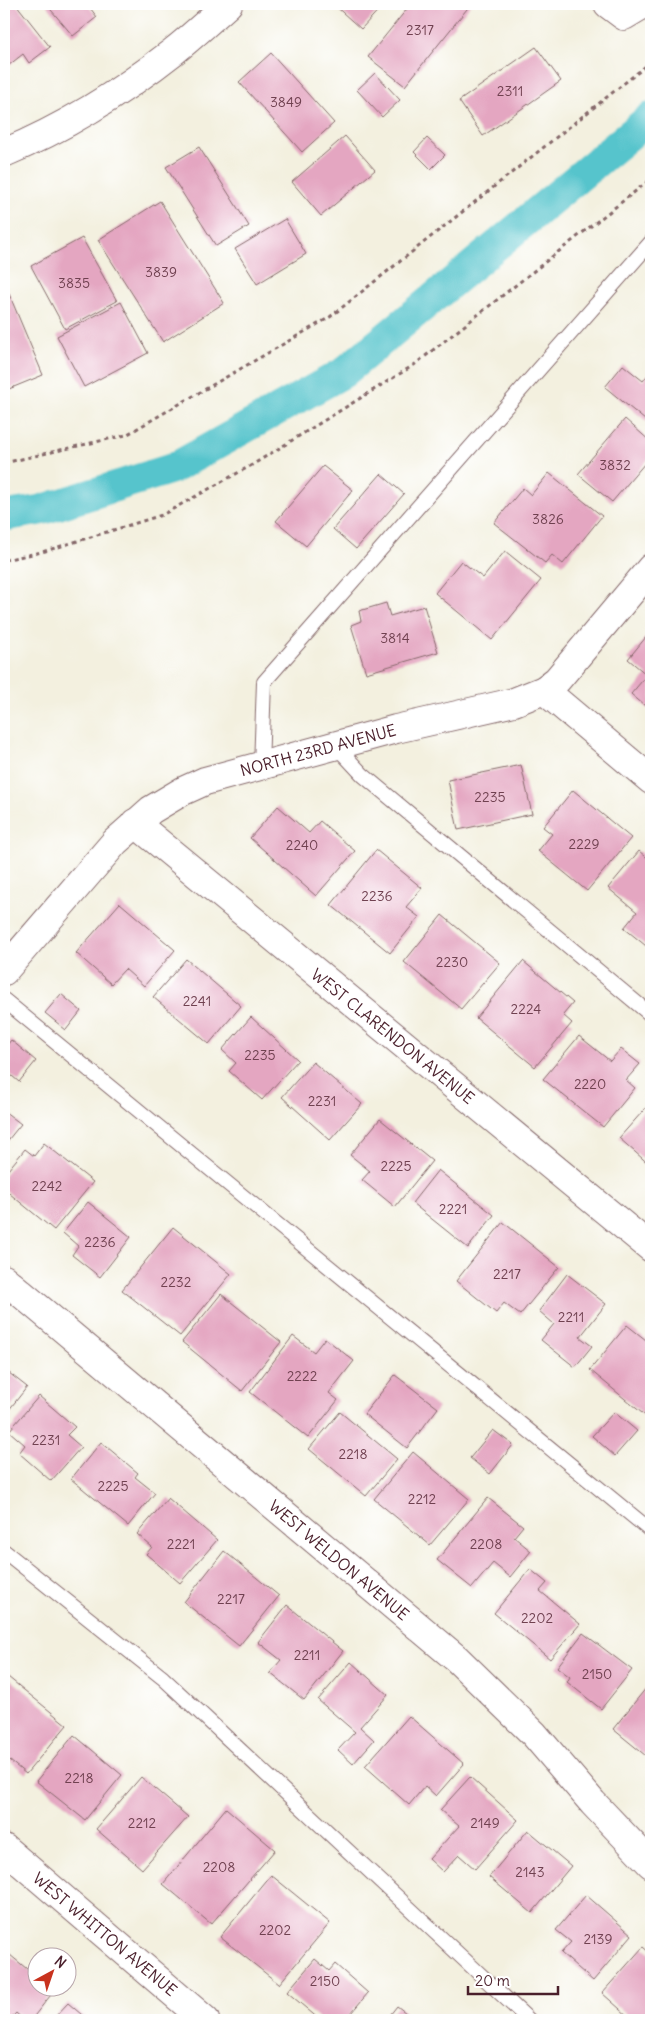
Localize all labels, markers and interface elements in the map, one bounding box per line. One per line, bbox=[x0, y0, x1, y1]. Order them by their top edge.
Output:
house number: 2317 bbox=[406, 21, 434, 39]
house number: 2311 bbox=[497, 82, 523, 100]
house number: 3849 bbox=[270, 93, 302, 111]
house number: 3839 bbox=[145, 263, 177, 281]
house number: 3835 bbox=[58, 274, 90, 292]
house number: 3832 bbox=[599, 456, 631, 474]
house number: 3826 bbox=[532, 510, 564, 528]
house number: 3814 bbox=[380, 629, 410, 647]
street label: NORTH 23RD AVENUE bbox=[238, 720, 398, 780]
house number: 2235 bbox=[474, 788, 506, 806]
house number: 2229 bbox=[568, 835, 600, 853]
house number: 2240 bbox=[286, 836, 318, 854]
house number: 2236 bbox=[361, 887, 393, 905]
house number: 2230 bbox=[436, 953, 468, 971]
street label: WEST CLARENDON AVENUE bbox=[307, 964, 479, 1108]
house number: 2241 bbox=[183, 992, 211, 1010]
house number: 2224 bbox=[511, 1000, 541, 1018]
house number: 2235 bbox=[244, 1046, 276, 1064]
house number: 2220 bbox=[574, 1075, 606, 1093]
house number: 2231 bbox=[308, 1092, 336, 1110]
house number: 2225 bbox=[380, 1157, 412, 1175]
house number: 2242 bbox=[32, 1177, 63, 1195]
house number: 2221 bbox=[439, 1200, 467, 1218]
house number: 2236 bbox=[84, 1233, 116, 1251]
house number: 2217 bbox=[493, 1265, 521, 1283]
house number: 2232 bbox=[161, 1273, 192, 1291]
house number: 2211 bbox=[558, 1308, 584, 1326]
house number: 2222 bbox=[287, 1367, 318, 1385]
house number: 2231 bbox=[32, 1431, 60, 1449]
house number: 2218 bbox=[339, 1445, 367, 1463]
house number: 2225 bbox=[97, 1477, 129, 1495]
house number: 2212 bbox=[408, 1490, 437, 1508]
street label: WEST WELDON AVENUE bbox=[265, 1496, 413, 1624]
house number: 2221 bbox=[167, 1535, 195, 1553]
house number: 2208 bbox=[470, 1535, 502, 1553]
house number: 2217 bbox=[217, 1590, 245, 1608]
house number: 2202 bbox=[521, 1609, 553, 1627]
house number: 2211 bbox=[294, 1646, 320, 1664]
house number: 2150 bbox=[582, 1665, 612, 1683]
house number: 2218 bbox=[65, 1769, 93, 1787]
house number: 2212 bbox=[128, 1814, 157, 1832]
house number: 2149 bbox=[470, 1814, 500, 1832]
house number: 2208 bbox=[203, 1858, 235, 1876]
house number: 2143 bbox=[515, 1863, 545, 1881]
street label: WEST WHITTON AVENUE bbox=[29, 1868, 181, 2000]
house number: 2202 bbox=[259, 1921, 291, 1939]
house number: 2139 bbox=[583, 1930, 613, 1948]
north arrow bbox=[28, 1946, 78, 1996]
scale bar bbox=[468, 1964, 558, 1996]
text: 20 m bbox=[475, 1971, 510, 1990]
house number: 2150 bbox=[310, 1972, 340, 1990]

